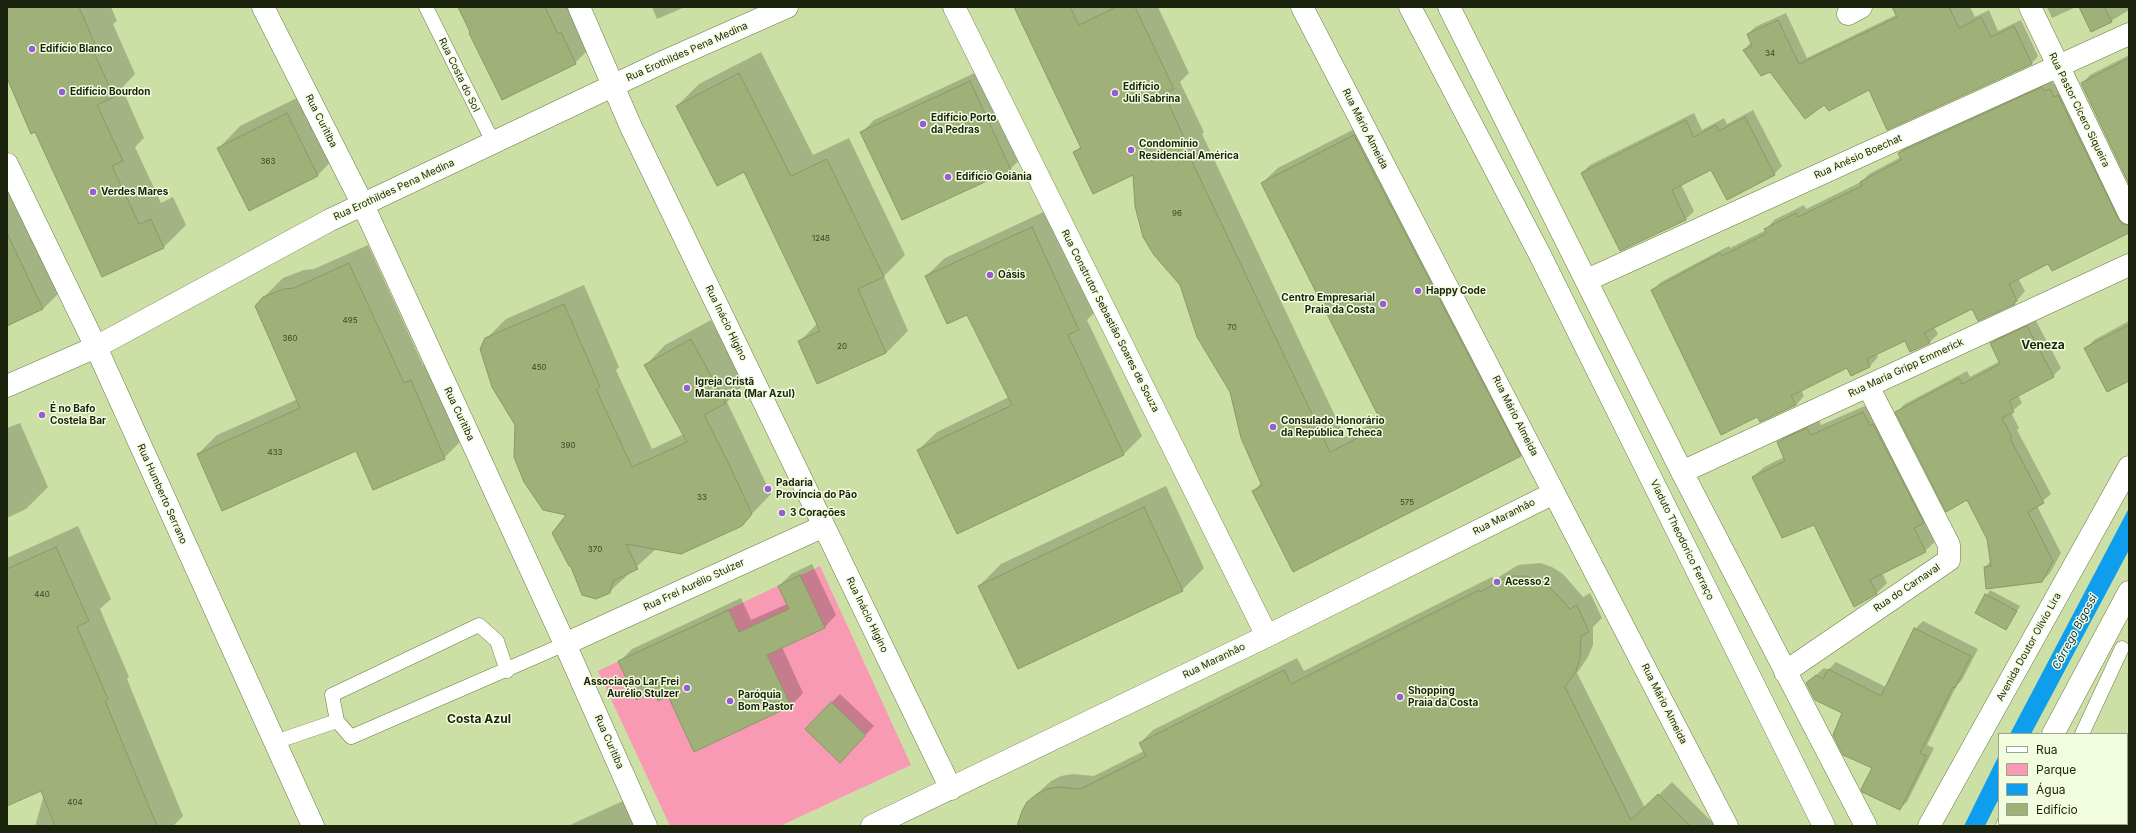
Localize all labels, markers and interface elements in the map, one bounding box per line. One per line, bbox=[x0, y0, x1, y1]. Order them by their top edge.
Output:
street label: Rua Erothildes Pena Medina bbox=[624, 20, 750, 84]
street label: Rua Costa do Sol bbox=[436, 36, 482, 114]
place label: Edifício Blanco bbox=[40, 43, 112, 55]
marker: Edifício Blanco bbox=[27, 44, 37, 54]
house number: 34 bbox=[1765, 49, 1775, 59]
street label: Rua Pastor Cícero Siqueira bbox=[2046, 51, 2112, 169]
place label: Edifício Juli Sabrina bbox=[1123, 81, 1180, 104]
place label: Edifício Bourdon bbox=[70, 86, 150, 98]
marker: Edifício Bourdon bbox=[57, 87, 67, 97]
street label: Rua Mário Almeida bbox=[1340, 87, 1390, 171]
marker: Edifício Juli Sabrina bbox=[1110, 88, 1120, 98]
street label: Rua Curitiba bbox=[303, 92, 339, 150]
place label: Edifício Porto da Pedras bbox=[931, 112, 996, 136]
marker: Edifício Porto da Pedras bbox=[918, 119, 928, 129]
street label: Rua Anésio Boechat bbox=[1812, 132, 1904, 182]
place label: Condomínio Residencial América bbox=[1139, 138, 1239, 162]
marker: Condomínio Residencial América bbox=[1126, 145, 1136, 155]
house number: 363 bbox=[261, 157, 275, 167]
street label: Rua Erothildes Pena Medina bbox=[332, 157, 456, 223]
place label: Edifício Goiânia bbox=[956, 171, 1032, 183]
marker: Edifício Goiânia bbox=[943, 172, 953, 182]
place label: Verdes Mares bbox=[101, 186, 168, 198]
marker: Verdes Mares bbox=[88, 187, 98, 197]
house number: 96 bbox=[1172, 209, 1182, 219]
street label: Rua Construtor Sebastião Soares de Souza bbox=[1059, 228, 1161, 414]
house number: 1248 bbox=[812, 234, 830, 244]
place label: Oásis bbox=[998, 269, 1025, 281]
marker: Oásis bbox=[985, 270, 995, 280]
street label: Rua Inácio Higino bbox=[703, 283, 749, 363]
place label: Happy Code bbox=[1426, 285, 1486, 297]
marker: Happy Code bbox=[1413, 286, 1423, 296]
place label: Centro Empresarial Praia da Costa bbox=[1281, 292, 1375, 316]
marker: Centro Empresarial Praia da Costa bbox=[1378, 299, 1388, 309]
house number: 495 bbox=[343, 316, 357, 326]
house number: 70 bbox=[1227, 323, 1237, 333]
house number: 360 bbox=[283, 334, 297, 344]
street label: Rua Maria Gripp Emmerick bbox=[1846, 336, 1966, 400]
district label: Veneza bbox=[2021, 338, 2065, 352]
house number: 20 bbox=[837, 342, 847, 352]
house number: 450 bbox=[531, 363, 547, 373]
street label: Rua Mário Almeida bbox=[1490, 374, 1540, 458]
place label: Igreja Cristã Maranata (Mar Azul) bbox=[695, 376, 795, 400]
marker: Igreja Cristã Maranata (Mar Azul) bbox=[682, 383, 692, 393]
street label: Rua Curitiba bbox=[441, 385, 477, 443]
place label: É no Bafo Costela Bar bbox=[50, 403, 106, 426]
marker: É no Bafo Costela Bar bbox=[37, 410, 47, 420]
place label: Consulado Honorário da República Tcheca bbox=[1281, 415, 1385, 438]
marker: Consulado Honorário da República Tcheca bbox=[1268, 422, 1278, 432]
house number: 390 bbox=[561, 441, 575, 451]
street label: Rua Humberto Serrano bbox=[135, 442, 189, 546]
house number: 433 bbox=[267, 448, 283, 458]
place label: Padaria Província do Pão bbox=[776, 477, 857, 500]
street label: Viaduto Theodorico Ferraço bbox=[1648, 478, 1716, 602]
marker: Padaria Província do Pão bbox=[763, 484, 773, 494]
house number: 33 bbox=[697, 493, 707, 503]
street label: Rua Maranhão bbox=[1471, 496, 1537, 538]
house number: 575 bbox=[1400, 498, 1414, 508]
place label: 3 Corações bbox=[790, 507, 846, 519]
marker: 3 Corações bbox=[777, 508, 787, 518]
house number: 370 bbox=[588, 545, 602, 555]
street label: Rua Frei Aurélio Stulzer bbox=[642, 556, 746, 614]
street label: Rua do Carnaval bbox=[1872, 561, 1942, 615]
street label: Rua Inácio Higino bbox=[844, 575, 890, 655]
place label: Acesso 2 bbox=[1505, 576, 1550, 588]
marker: Acesso 2 bbox=[1492, 577, 1502, 587]
house number: 440 bbox=[34, 590, 50, 600]
street label: Avenida Doutor Olívio Lira bbox=[1994, 591, 2064, 703]
water label: Córrego Bigossi bbox=[2050, 592, 2100, 672]
street label: Rua Maranhão bbox=[1181, 641, 1247, 681]
street label: Rua Mário Almeida bbox=[1639, 662, 1689, 746]
place label: Associação Lar Frei Aurélio Stulzer bbox=[584, 676, 679, 700]
marker: Associação Lar Frei Aurélio Stulzer bbox=[682, 683, 692, 693]
place label: Shopping Praia da Costa bbox=[1408, 685, 1478, 708]
place label: Paróquia Bom Pastor bbox=[738, 689, 794, 712]
marker: Shopping Praia da Costa bbox=[1395, 692, 1405, 702]
marker: Paróquia Bom Pastor bbox=[725, 696, 735, 706]
district label: Costa Azul bbox=[447, 712, 511, 726]
street label: Rua Curitiba bbox=[592, 713, 626, 771]
legend bbox=[1998, 733, 2128, 825]
text: Rua bbox=[2036, 742, 2058, 757]
text: Parque bbox=[2036, 762, 2076, 777]
text: Água bbox=[2036, 782, 2065, 797]
house number: 404 bbox=[67, 798, 83, 808]
text: Edifício bbox=[2036, 802, 2078, 817]

